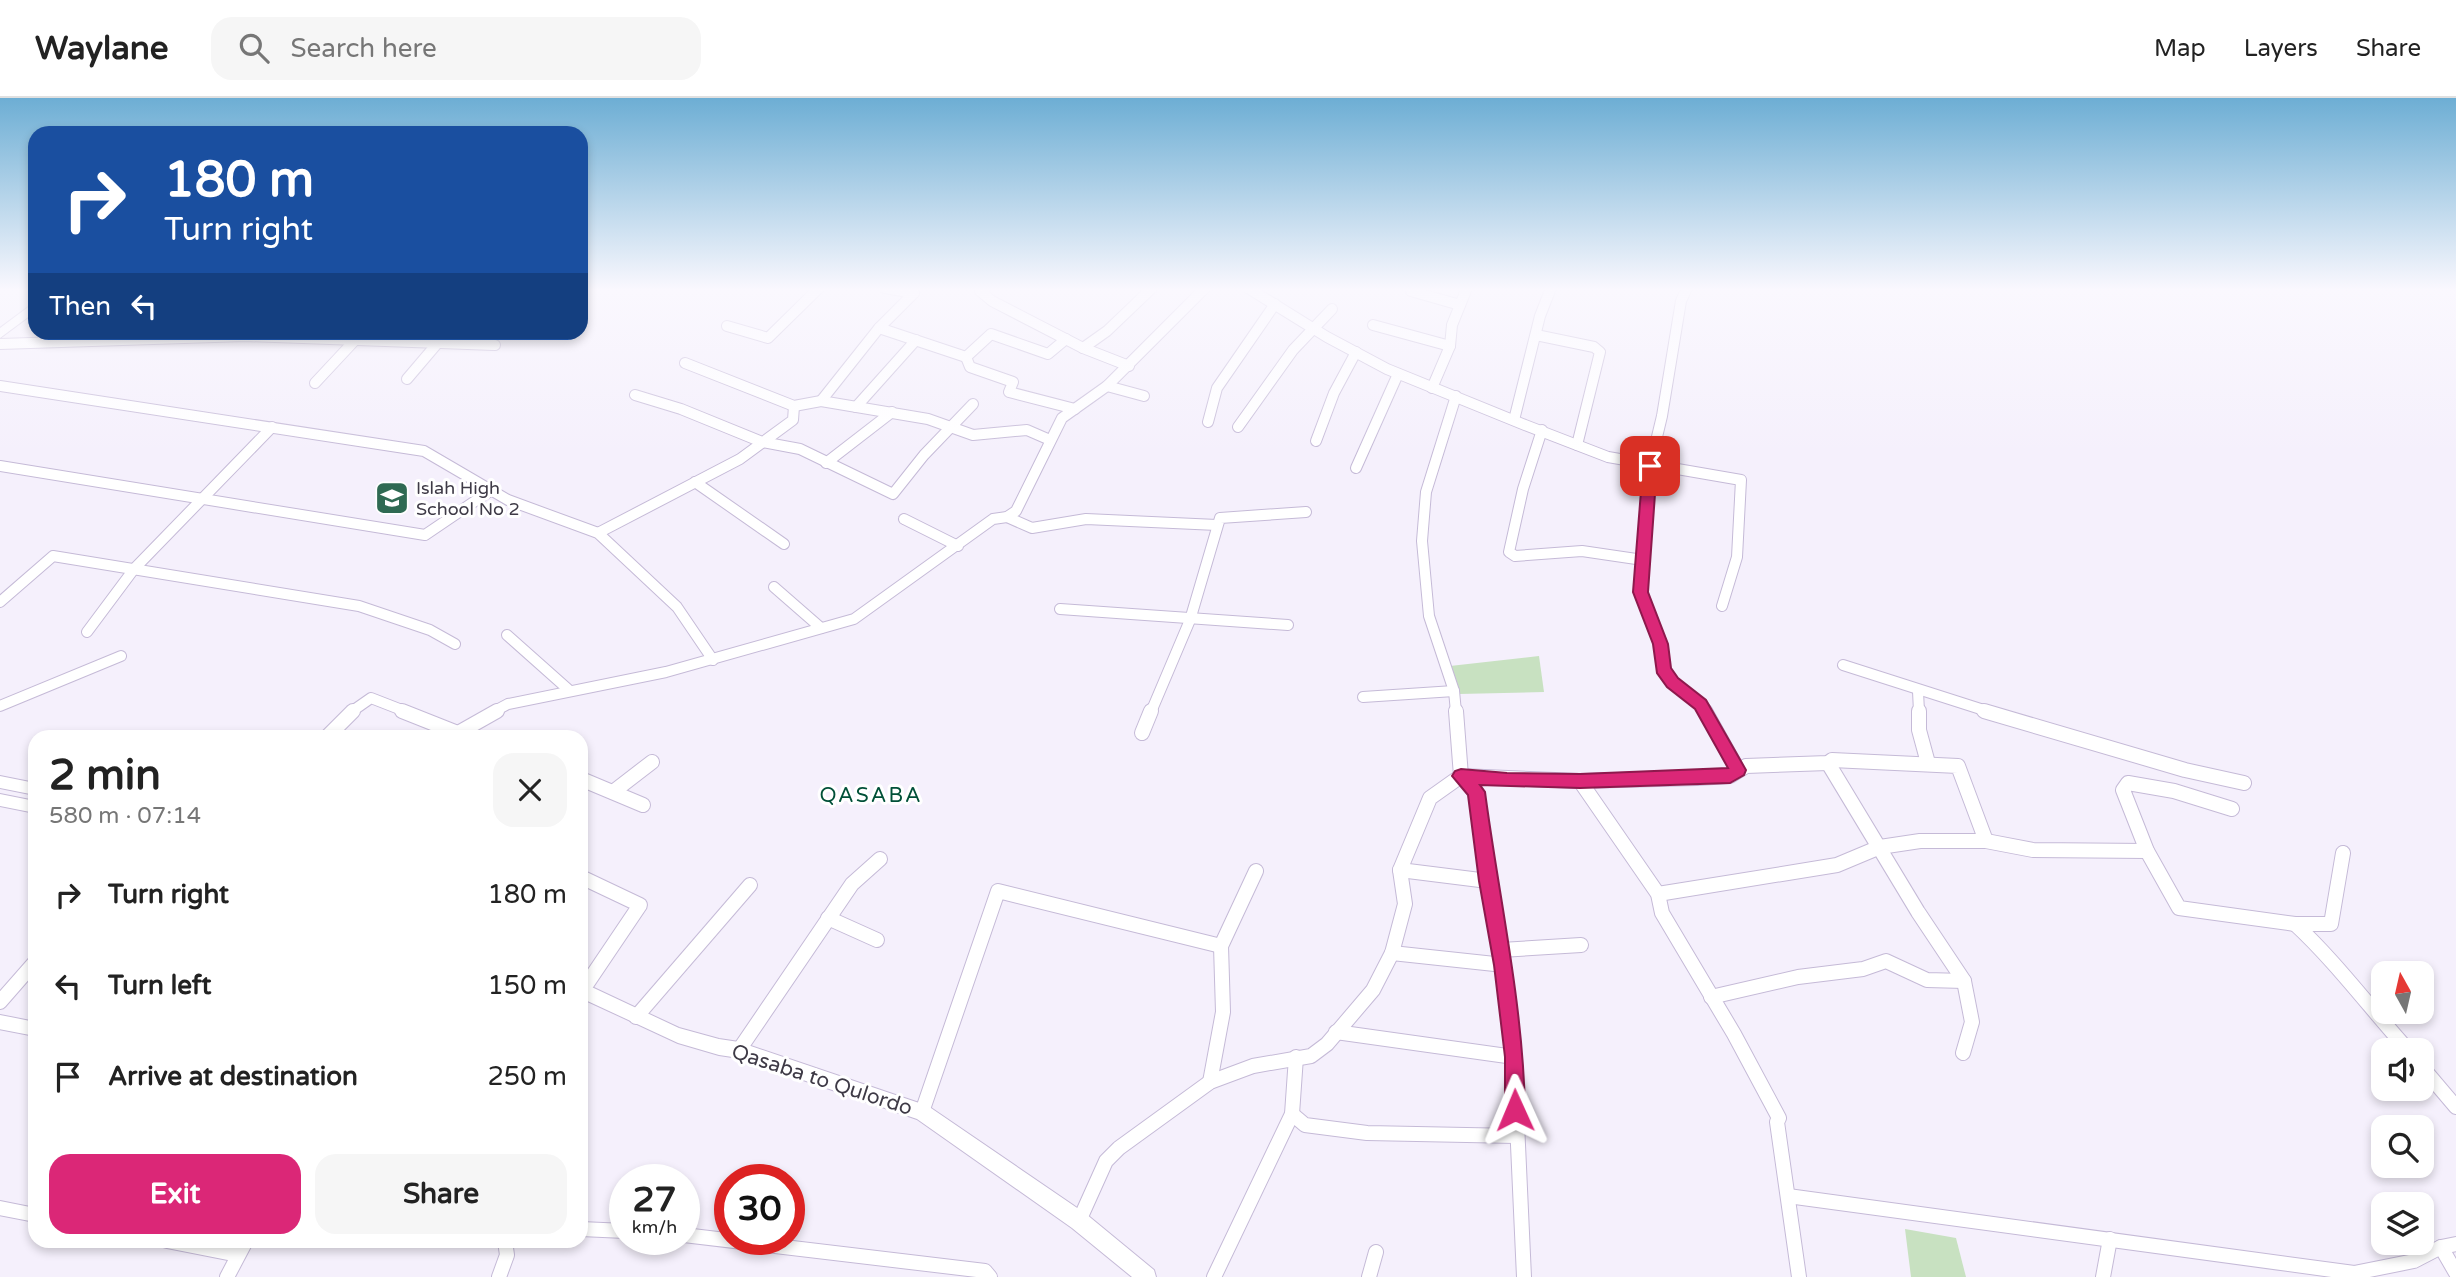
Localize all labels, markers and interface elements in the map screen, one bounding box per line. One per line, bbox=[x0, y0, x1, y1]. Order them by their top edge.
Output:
search box bbox=[211, 17, 701, 80]
text: Waylane bbox=[35, 29, 169, 68]
icon: search bbox=[235, 29, 273, 67]
text: Search here bbox=[291, 33, 437, 64]
text: Map bbox=[2154, 34, 2206, 63]
text: Layers bbox=[2244, 34, 2318, 63]
text: Share bbox=[2356, 34, 2421, 63]
text: 180 m bbox=[164, 151, 314, 210]
icon: right bbox=[49, 154, 140, 245]
text: Turn right bbox=[164, 211, 313, 249]
icon: left bbox=[125, 287, 163, 325]
text: Then bbox=[49, 291, 111, 322]
pin bbox=[1620, 436, 1680, 496]
icon: arrive bbox=[1631, 447, 1669, 485]
place label: Islah High School No 2 bbox=[416, 477, 520, 520]
school or university icon: Islah High School No 2 bbox=[373, 479, 411, 517]
text: 2 min bbox=[49, 750, 161, 801]
button: close bbox=[493, 753, 567, 827]
district label: QASABA bbox=[819, 783, 923, 808]
text: 580 m · 07:14 bbox=[49, 802, 201, 830]
icon: right bbox=[49, 876, 87, 914]
text: Turn right bbox=[108, 879, 229, 910]
text: 180 m bbox=[487, 879, 567, 910]
north arrow bbox=[2371, 961, 2434, 1024]
map controls bbox=[2371, 961, 2434, 1255]
icon: left bbox=[49, 967, 87, 1005]
text: Turn left bbox=[108, 970, 211, 1001]
text: 150 m bbox=[487, 970, 567, 1001]
button: sound bbox=[2371, 1038, 2434, 1101]
street label: Qasaba to Qulordo bbox=[728, 1039, 916, 1121]
icon: arrive bbox=[49, 1058, 87, 1096]
text: Arrive at destination bbox=[108, 1061, 358, 1092]
text: 250 m bbox=[487, 1061, 567, 1092]
position arrow bbox=[1478, 1073, 1552, 1147]
button: search bbox=[2371, 1115, 2434, 1178]
button: Exit bbox=[49, 1154, 301, 1234]
button: Share bbox=[315, 1154, 567, 1234]
speed limit sign: 30 bbox=[714, 1164, 805, 1255]
text: 27 bbox=[633, 1179, 676, 1221]
button: layers bbox=[2371, 1192, 2434, 1255]
text: km/h bbox=[632, 1216, 677, 1238]

